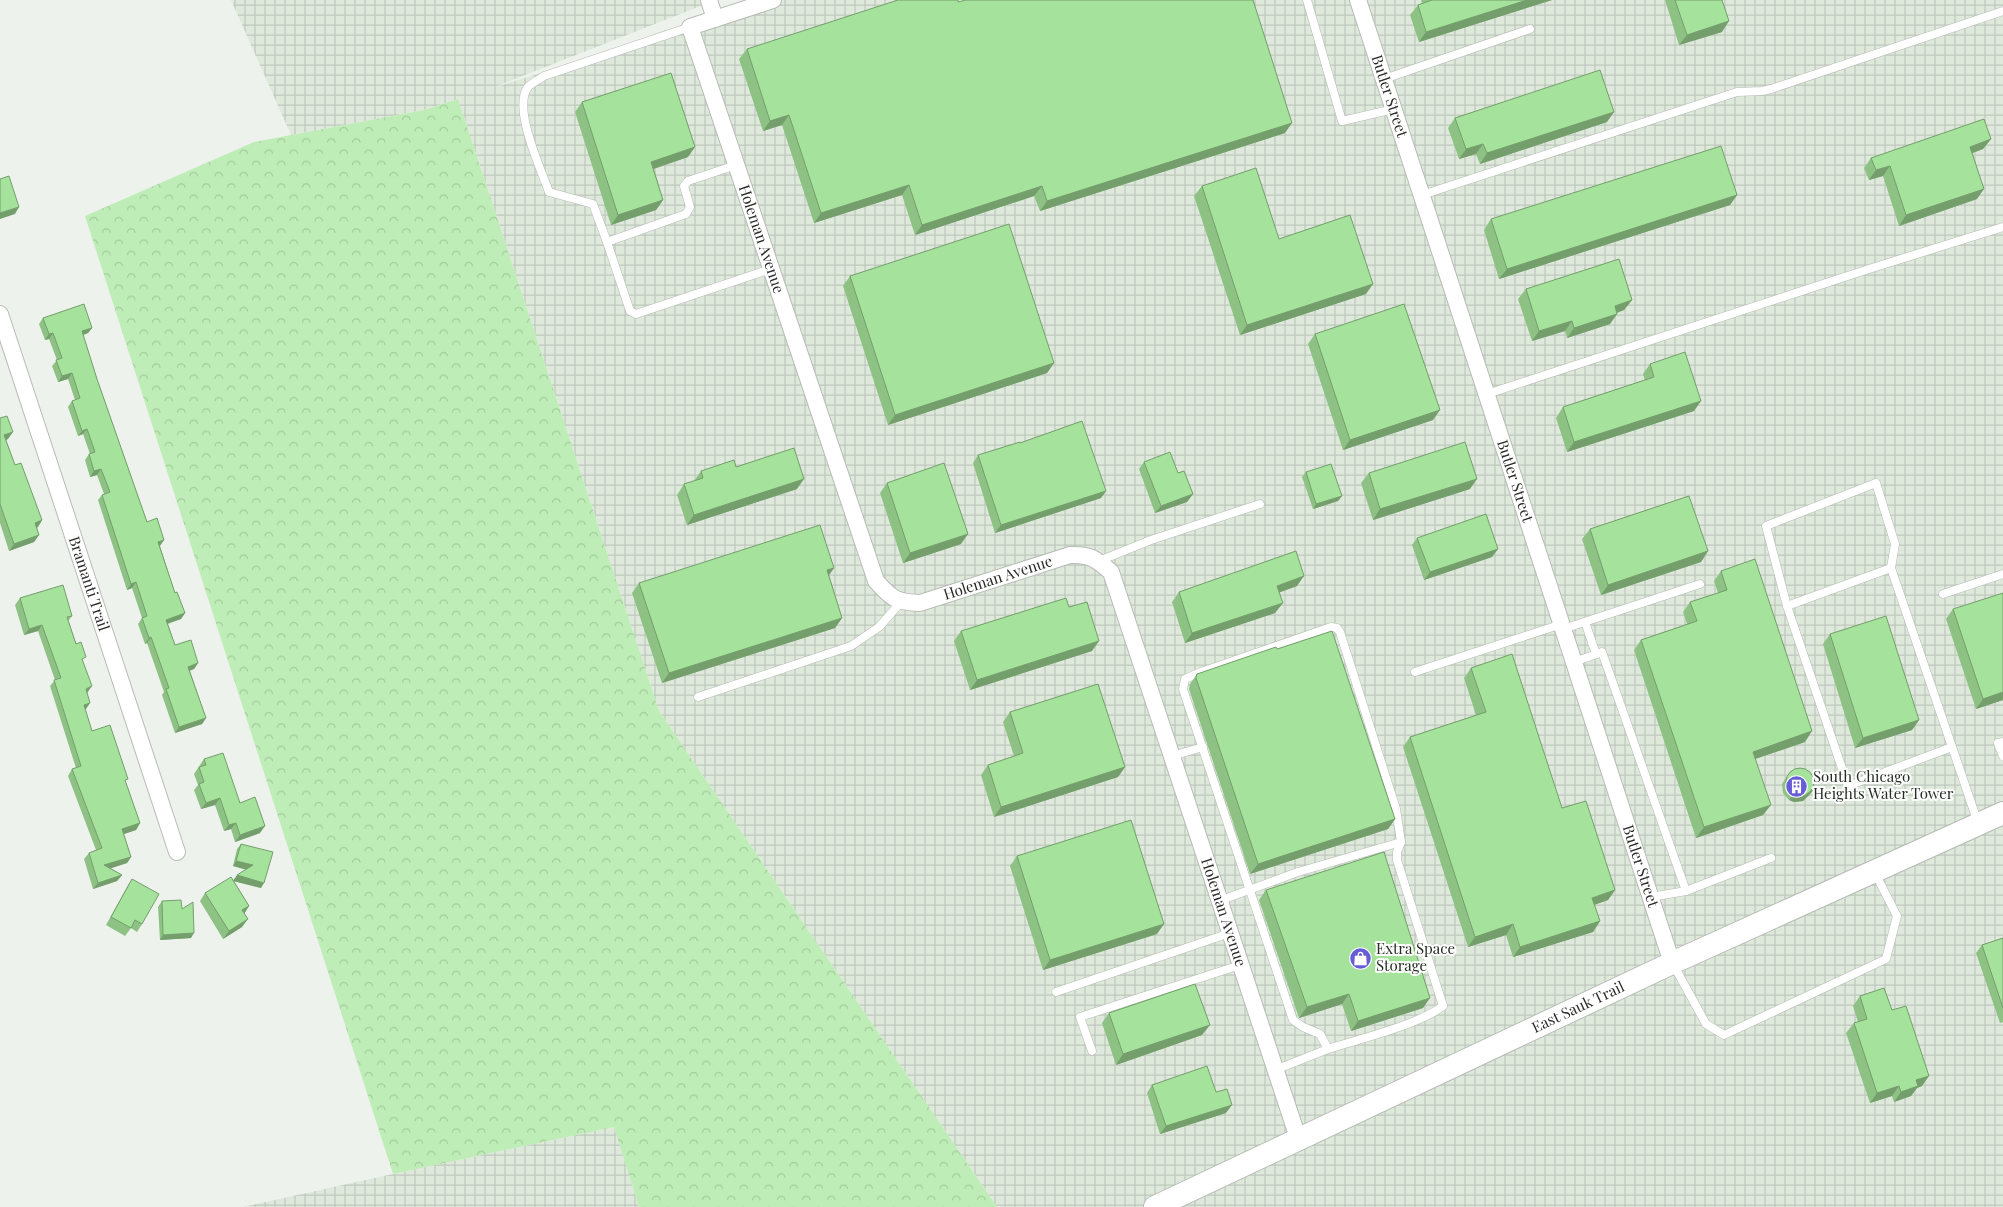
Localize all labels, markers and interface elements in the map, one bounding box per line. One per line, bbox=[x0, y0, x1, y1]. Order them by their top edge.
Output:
street label: Butler Street bbox=[1367, 52, 1413, 140]
street label: Holeman Avenue bbox=[735, 182, 790, 296]
street label: Butler Street bbox=[1493, 437, 1539, 525]
street label: Bramanti Trail bbox=[65, 534, 115, 633]
street label: Holeman Avenue bbox=[941, 550, 1055, 604]
place label: South Chicago Heights Water Tower bbox=[1813, 766, 1954, 803]
building icon: South Chicago Heights Water Tower bbox=[1785, 774, 1809, 798]
street label: Butler Street bbox=[1619, 822, 1664, 910]
street label: Holeman Avenue bbox=[1197, 855, 1252, 969]
place label: Extra Space Storage bbox=[1376, 938, 1455, 975]
shop icon: Extra Space Storage bbox=[1348, 946, 1372, 970]
street label: East Sauk Trail bbox=[1528, 976, 1627, 1037]

